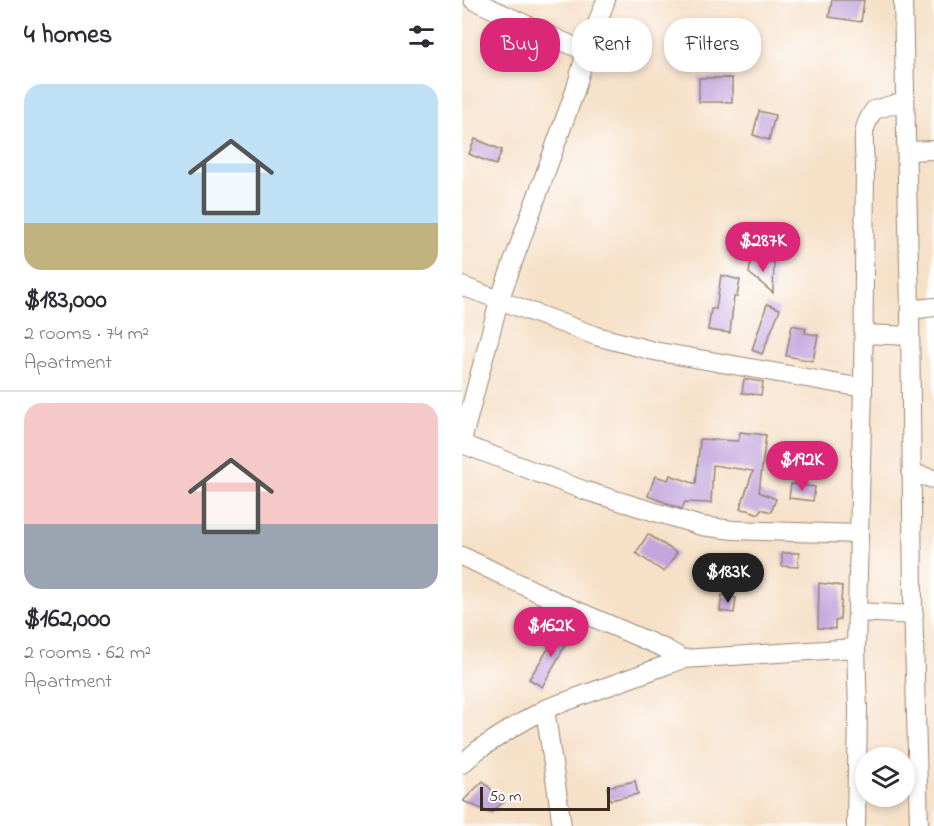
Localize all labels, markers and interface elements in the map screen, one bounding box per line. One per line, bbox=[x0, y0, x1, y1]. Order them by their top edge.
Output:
text: 4 homes bbox=[24, 17, 112, 55]
chip: Buy bbox=[480, 18, 560, 72]
chip: Rent bbox=[572, 18, 652, 72]
chip: Filters bbox=[664, 18, 761, 72]
icon: filters bbox=[405, 20, 438, 53]
icon: home bbox=[177, 123, 285, 231]
pin: $287K bbox=[721, 222, 805, 273]
text: $287K bbox=[739, 227, 787, 256]
text: $183,000 bbox=[24, 282, 107, 320]
text: 2 rooms · 74 m² bbox=[24, 320, 149, 349]
text: Apartment bbox=[24, 349, 112, 378]
pin: $192K bbox=[760, 441, 844, 492]
icon: home bbox=[177, 442, 285, 550]
text: $192K bbox=[780, 446, 824, 475]
pin: $183K bbox=[686, 553, 770, 604]
text: $183K bbox=[706, 558, 750, 587]
text: $162,000 bbox=[24, 601, 111, 639]
pin: $162K bbox=[509, 607, 593, 658]
text: $162K bbox=[528, 612, 574, 641]
text: 2 rooms · 62 m² bbox=[24, 639, 151, 668]
text: Apartment bbox=[24, 668, 112, 697]
map controls bbox=[855, 747, 915, 807]
button: layers bbox=[855, 747, 915, 807]
scale bar bbox=[480, 784, 610, 812]
text: 50 m bbox=[489, 785, 521, 809]

